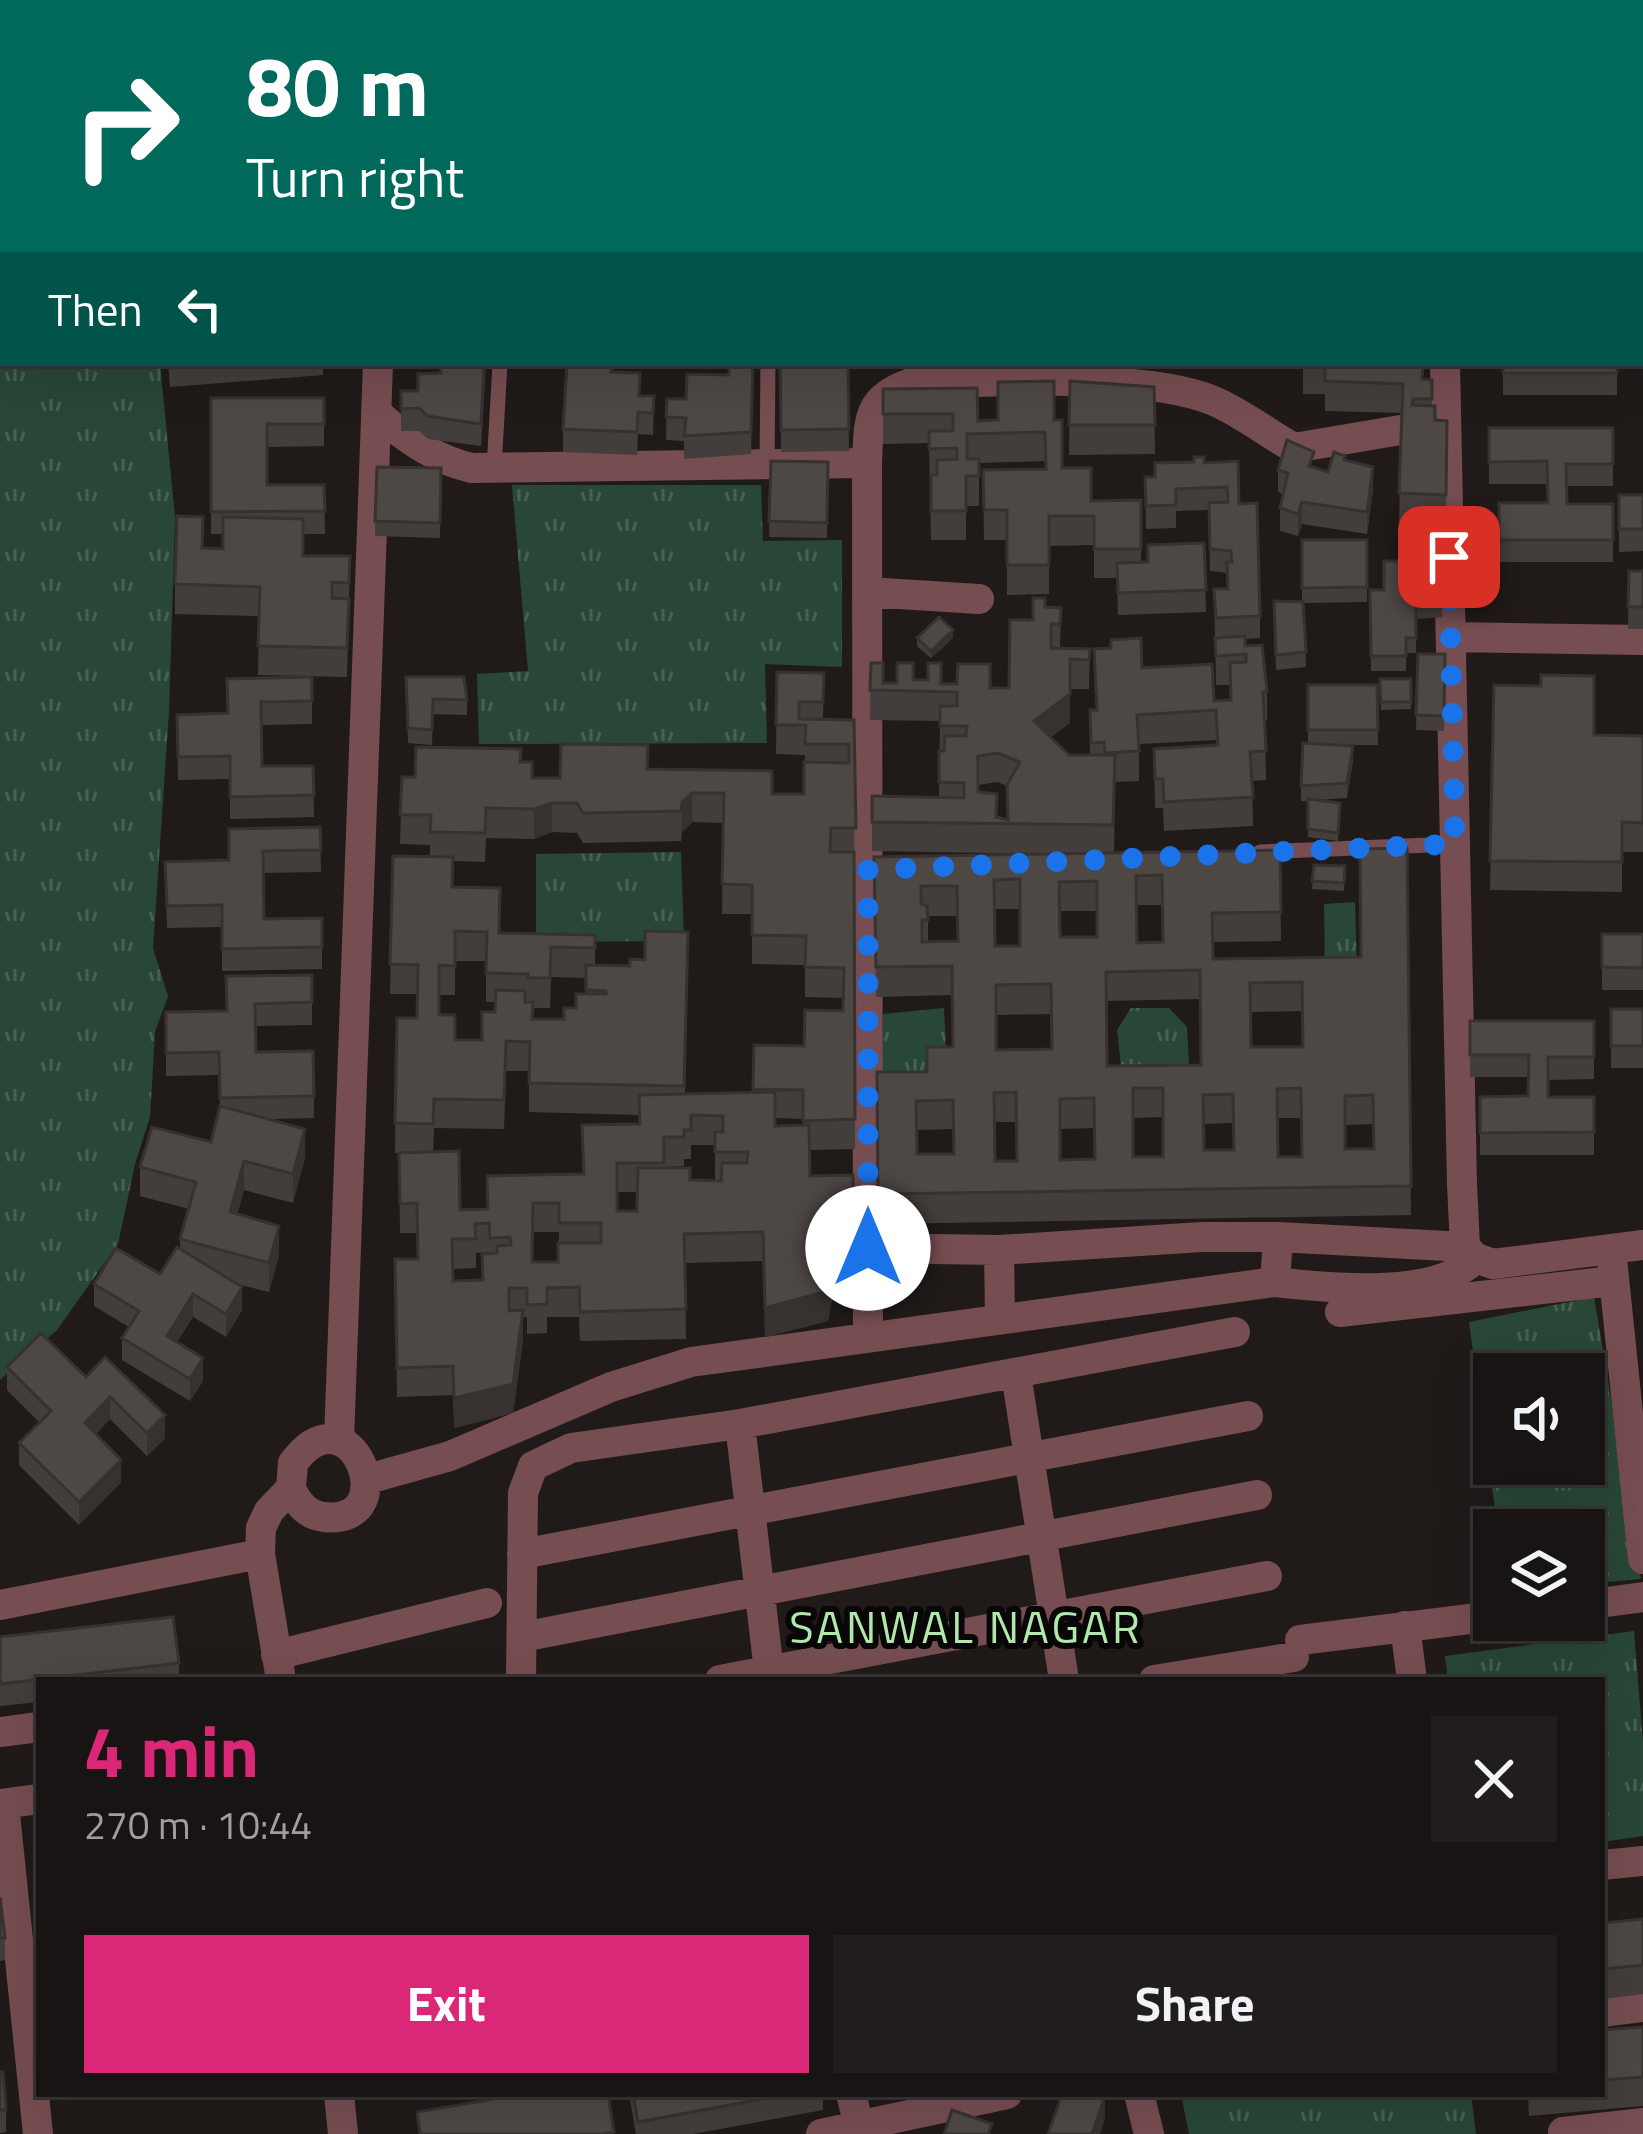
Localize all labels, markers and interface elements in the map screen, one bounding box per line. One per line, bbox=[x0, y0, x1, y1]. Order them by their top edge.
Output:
text: 80 m bbox=[246, 21, 429, 149]
icon: right bbox=[48, 48, 204, 204]
text: Turn right bbox=[246, 136, 464, 218]
text: Then bbox=[48, 275, 143, 343]
icon: left bbox=[167, 276, 233, 342]
pin bbox=[1398, 506, 1500, 608]
icon: arrive bbox=[1416, 524, 1482, 590]
position arrow bbox=[805, 1185, 931, 1311]
map controls bbox=[1473, 1353, 1605, 1641]
button: sound bbox=[1473, 1353, 1605, 1485]
button: layers bbox=[1473, 1509, 1605, 1641]
district label: SANWAL NAGAR bbox=[789, 1592, 1143, 1660]
text: 4 min bbox=[84, 1695, 259, 1805]
button: close bbox=[1431, 1716, 1557, 1842]
text: 270 m · 10:44 bbox=[84, 1795, 312, 1854]
button: Exit bbox=[84, 1935, 809, 2073]
button: Share bbox=[833, 1935, 1557, 2073]

